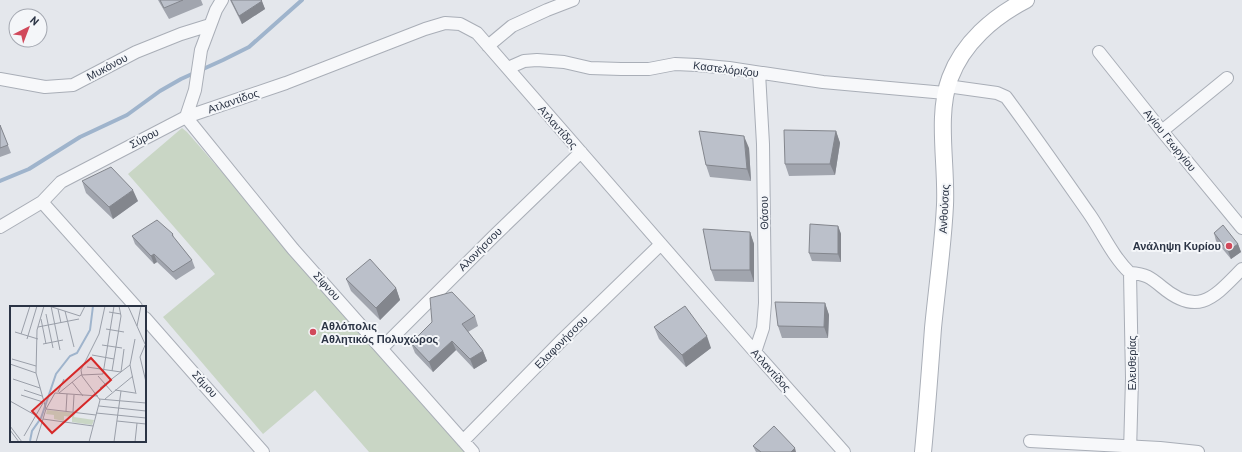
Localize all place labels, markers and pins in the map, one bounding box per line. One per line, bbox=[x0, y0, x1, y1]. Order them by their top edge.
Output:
place label: Ανάληψη Κυρίου bbox=[1133, 239, 1221, 253]
marker: Ανάληψη Κυρίου bbox=[1224, 241, 1234, 251]
place label: Αθλόπολις Αθλητικός Πολυχώρος bbox=[321, 319, 439, 346]
marker: Αθλόπολις Αθλητικός Πολυχώρος bbox=[308, 327, 318, 337]

